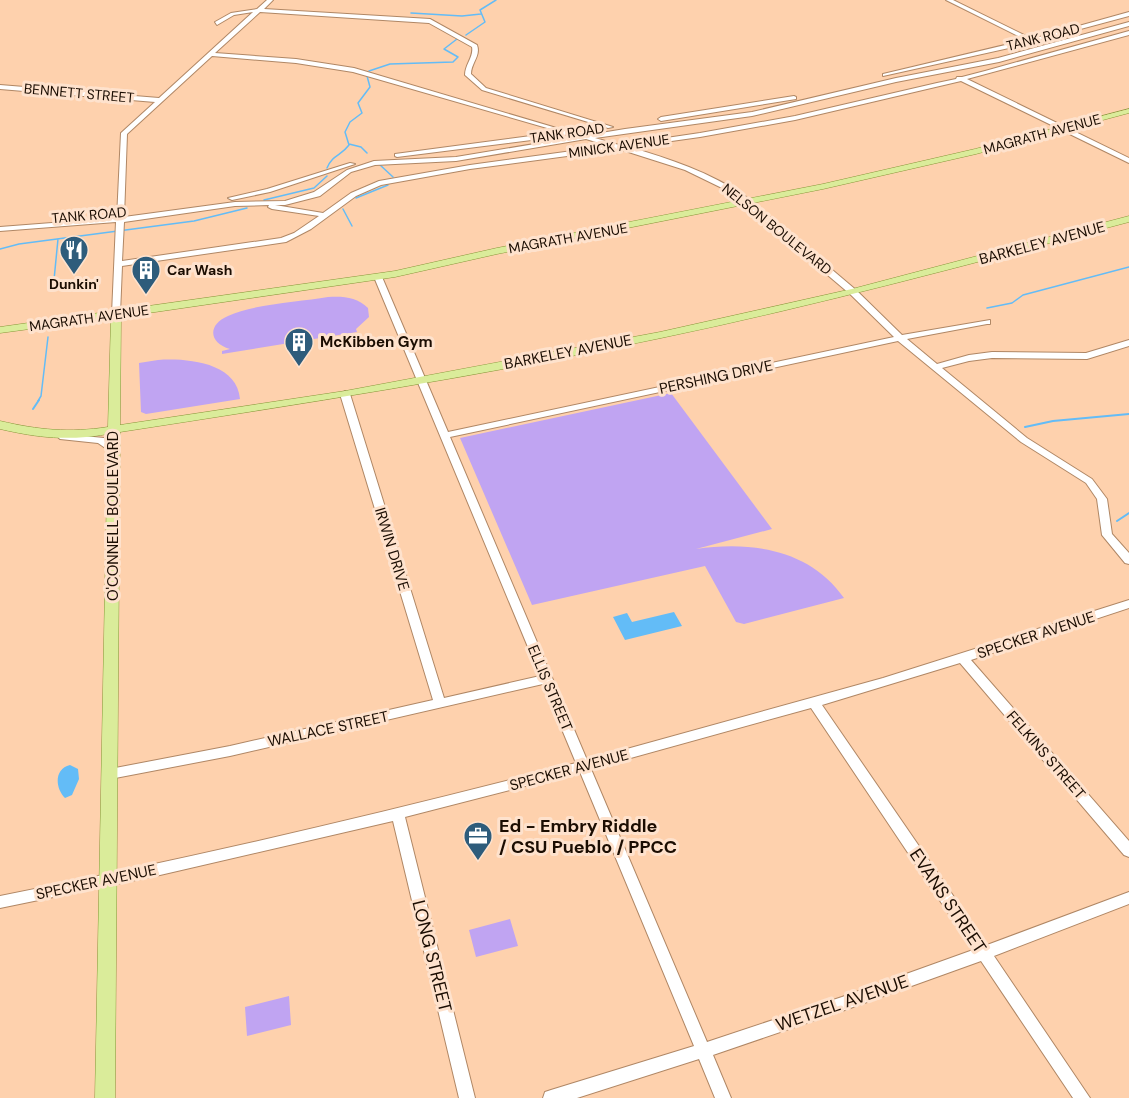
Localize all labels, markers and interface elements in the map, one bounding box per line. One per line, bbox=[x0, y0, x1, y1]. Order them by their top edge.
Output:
street label: TANK ROAD bbox=[1004, 19, 1082, 55]
street label: BENNETT STREET bbox=[23, 79, 135, 107]
street label: MAGRATH AVENUE bbox=[981, 110, 1103, 158]
street label: TANK ROAD bbox=[529, 119, 605, 147]
street label: MINICK AVENUE bbox=[567, 130, 671, 162]
street label: NELSON BOULEVARD bbox=[719, 179, 835, 279]
street label: TANK ROAD bbox=[51, 203, 127, 227]
street label: BARKELEY AVENUE bbox=[977, 217, 1107, 269]
street label: MAGRATH AVENUE bbox=[507, 219, 629, 257]
restaurant icon: Dunkin' bbox=[58, 234, 90, 276]
building icon: Car Wash bbox=[130, 254, 162, 296]
place label: Car Wash bbox=[167, 261, 232, 279]
place label: Dunkin' bbox=[49, 275, 99, 293]
street label: MAGRATH AVENUE bbox=[28, 301, 150, 335]
building icon: McKibben Gym bbox=[283, 326, 315, 368]
street label: BARKELEY AVENUE bbox=[502, 330, 634, 374]
place label: McKibben Gym bbox=[320, 332, 433, 352]
street label: PERSHING DRIVE bbox=[657, 355, 775, 399]
street label: O'CONNELL BOULEVARD bbox=[103, 431, 123, 601]
street label: IRWIN DRIVE bbox=[370, 505, 414, 593]
street label: SPECKER AVENUE bbox=[975, 607, 1097, 663]
street label: ELLIS STREET bbox=[523, 642, 577, 734]
street label: WALLACE STREET bbox=[266, 706, 390, 752]
street label: FELKINS STREET bbox=[1002, 707, 1090, 803]
street label: SPECKER AVENUE bbox=[507, 744, 631, 796]
place label: Ed - Embry Riddle / CSU Pueblo / PPCC bbox=[499, 814, 677, 859]
office icon: Ed - Embry Riddle / CSU Pueblo / PPCC bbox=[462, 820, 494, 862]
street label: EVANS STREET bbox=[904, 844, 992, 958]
street label: SPECKER AVENUE bbox=[34, 859, 158, 905]
street label: LONG STREET bbox=[407, 898, 457, 1014]
street label: WETZEL AVENUE bbox=[773, 969, 911, 1037]

